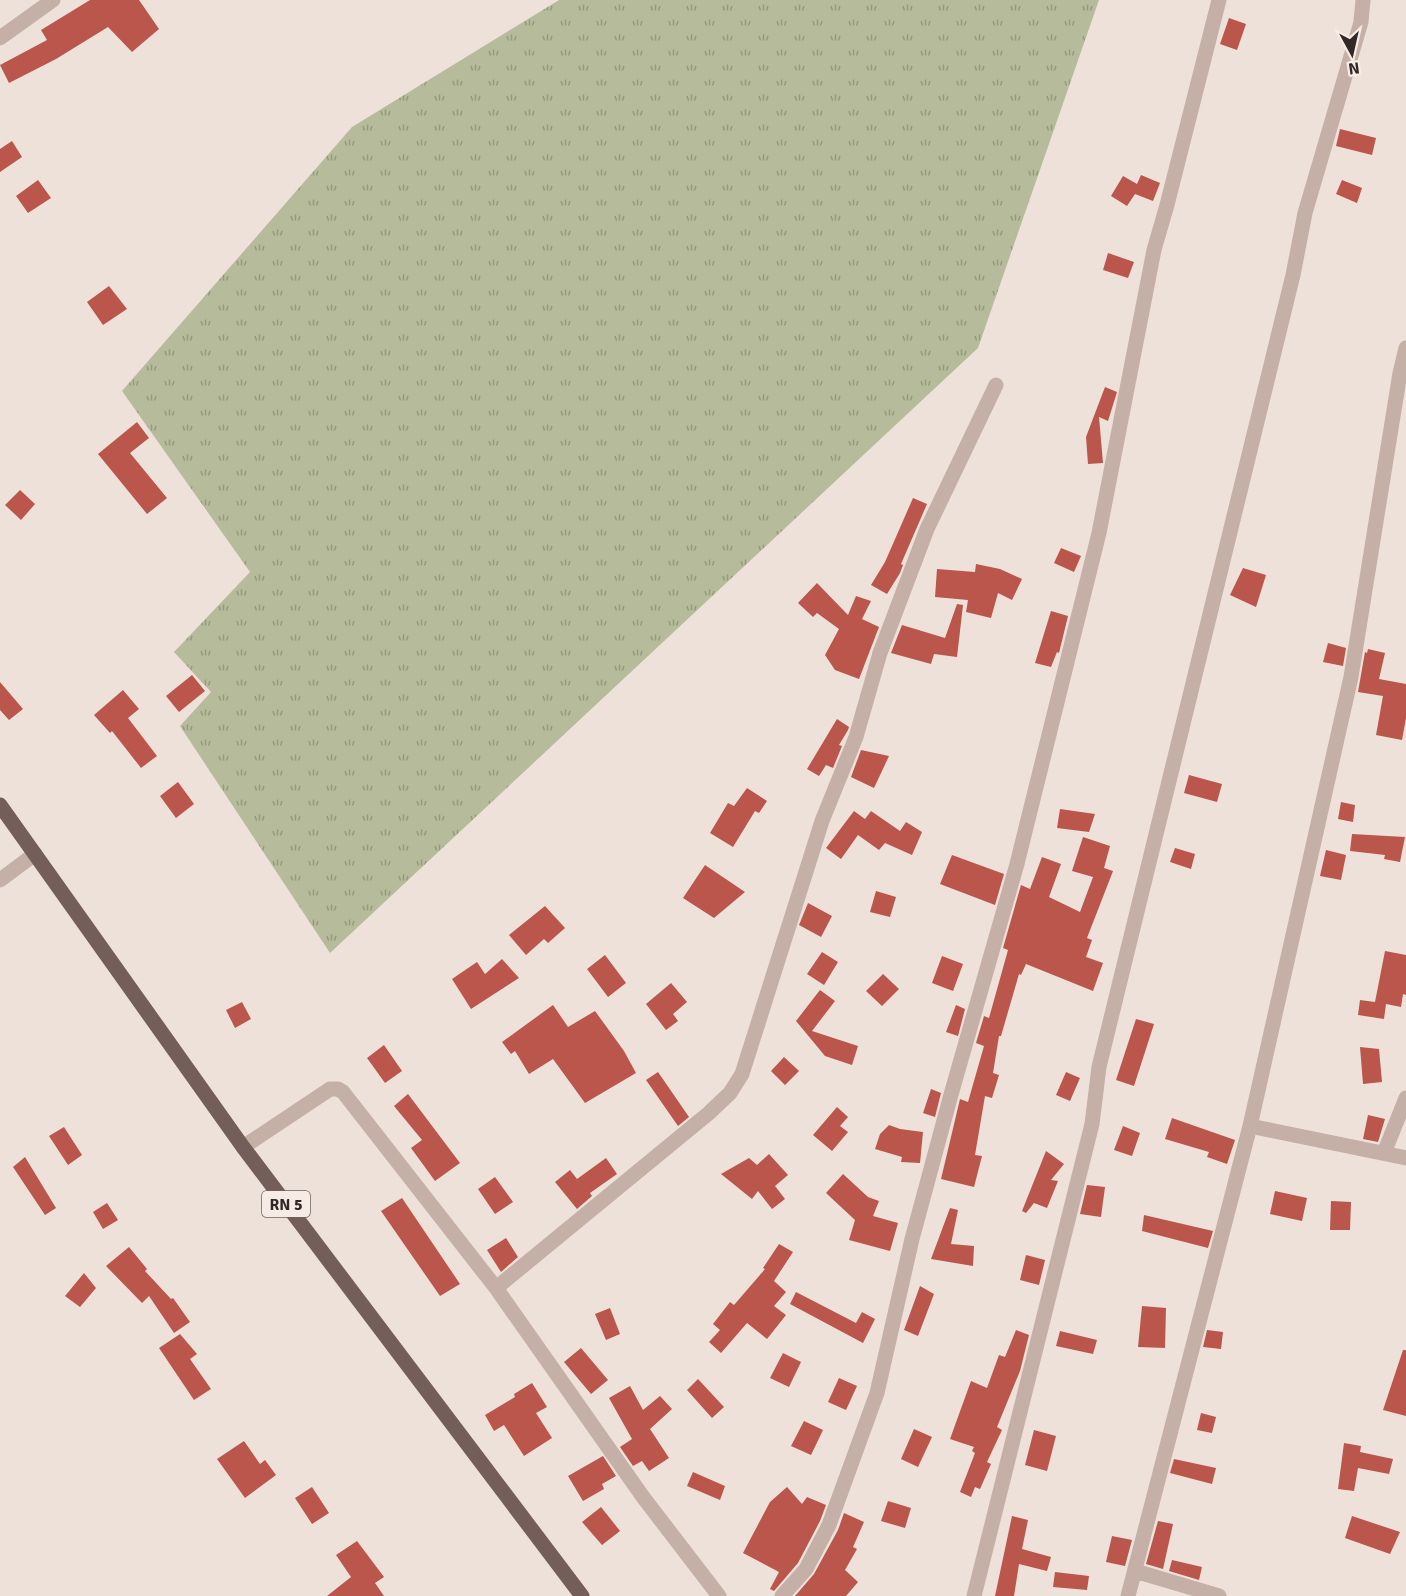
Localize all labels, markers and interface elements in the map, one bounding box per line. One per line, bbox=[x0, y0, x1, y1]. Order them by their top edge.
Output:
north arrow bbox=[1322, 24, 1382, 84]
text: N bbox=[1347, 57, 1361, 79]
road number: RN 5 bbox=[262, 1191, 310, 1217]

